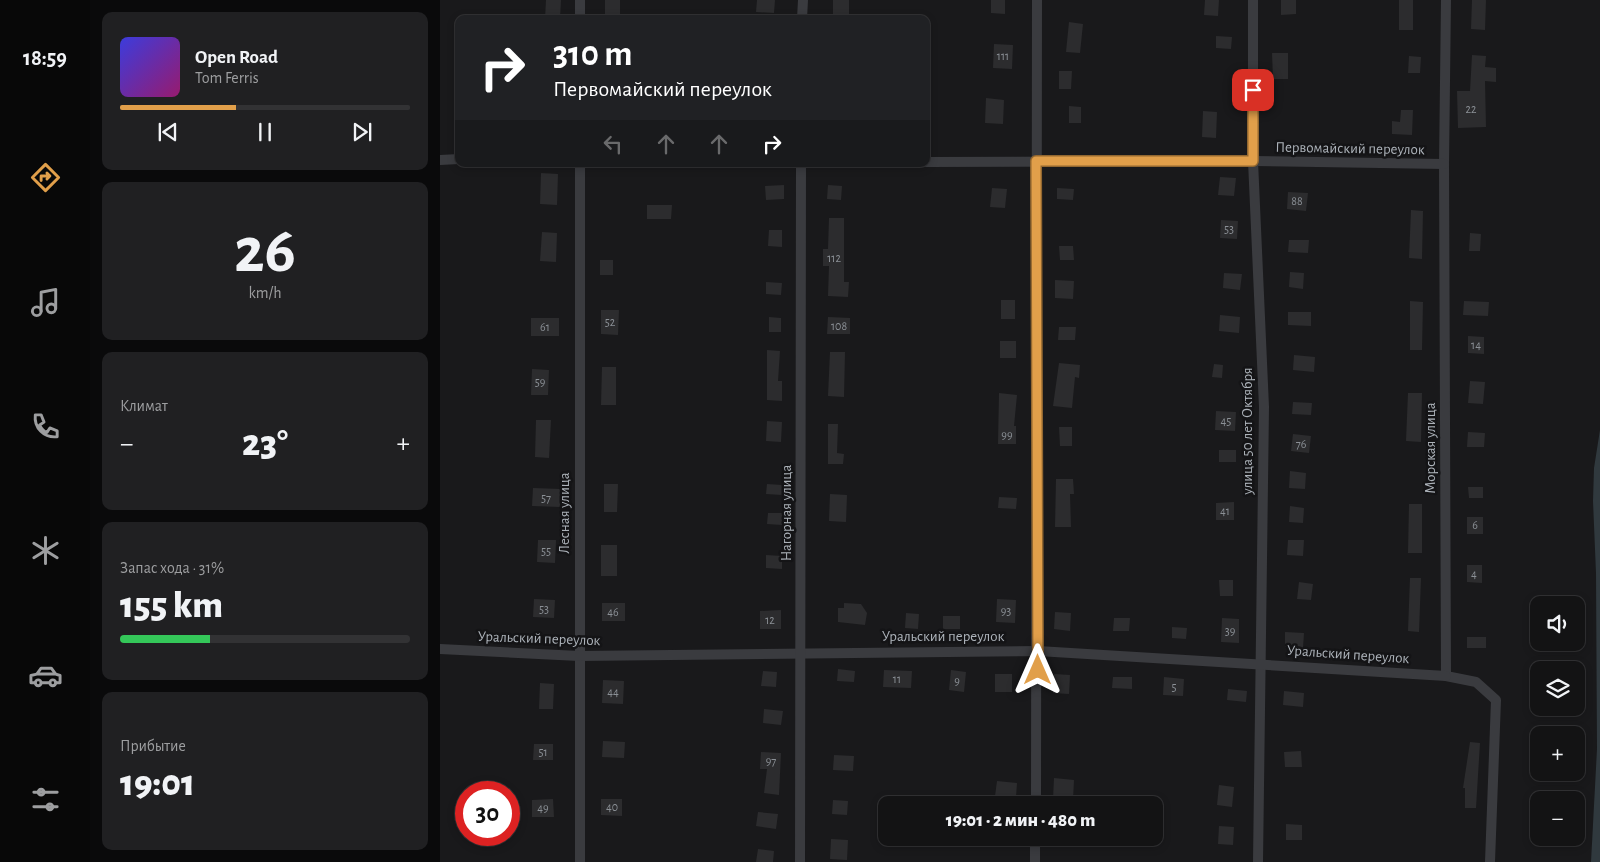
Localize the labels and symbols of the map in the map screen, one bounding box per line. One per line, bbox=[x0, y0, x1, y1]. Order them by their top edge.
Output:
house number: 111 bbox=[997, 50, 1009, 62]
pin bbox=[1232, 69, 1274, 111]
house number: 22 bbox=[1466, 103, 1477, 115]
street label: Первомайский переулок bbox=[1275, 140, 1425, 157]
house number: 88 bbox=[1291, 195, 1303, 207]
house number: 53 bbox=[1224, 223, 1234, 235]
house number: 112 bbox=[827, 252, 841, 264]
house number: 52 bbox=[605, 316, 616, 328]
house number: 108 bbox=[831, 320, 847, 332]
house number: 61 bbox=[540, 321, 550, 333]
house number: 14 bbox=[1471, 339, 1481, 351]
street label: улица 50 лет Октября bbox=[1240, 367, 1255, 496]
house number: 59 bbox=[535, 376, 546, 388]
street label: Морская улица bbox=[1423, 402, 1438, 494]
house number: 45 bbox=[1221, 415, 1231, 427]
house number: 99 bbox=[1001, 429, 1013, 441]
house number: 76 bbox=[1296, 438, 1307, 450]
street label: Нагорная улица bbox=[779, 465, 794, 561]
street label: Лесная улица bbox=[557, 472, 572, 554]
house number: 57 bbox=[541, 492, 551, 504]
house number: 41 bbox=[1220, 505, 1230, 517]
house number: 6 bbox=[1472, 519, 1478, 531]
house number: 55 bbox=[541, 545, 551, 557]
house number: 4 bbox=[1471, 568, 1477, 580]
house number: 53 bbox=[539, 603, 549, 615]
house number: 93 bbox=[1001, 605, 1011, 617]
house number: 46 bbox=[607, 606, 619, 618]
house number: 12 bbox=[765, 614, 775, 626]
house number: 39 bbox=[1225, 625, 1236, 637]
street label: Уральский переулок bbox=[477, 629, 601, 648]
street label: Уральский переулок bbox=[882, 629, 1004, 644]
position arrow bbox=[1011, 643, 1063, 695]
street label: Уральский переулок bbox=[1286, 643, 1410, 666]
house number: 11 bbox=[893, 673, 901, 685]
house number: 9 bbox=[954, 675, 960, 687]
house number: 5 bbox=[1171, 681, 1177, 693]
house number: 44 bbox=[607, 686, 619, 698]
house number: 51 bbox=[538, 746, 548, 758]
house number: 97 bbox=[766, 755, 776, 767]
speed limit sign: 30 bbox=[455, 781, 520, 846]
house number: 40 bbox=[606, 801, 618, 813]
house number: 49 bbox=[537, 802, 549, 814]

